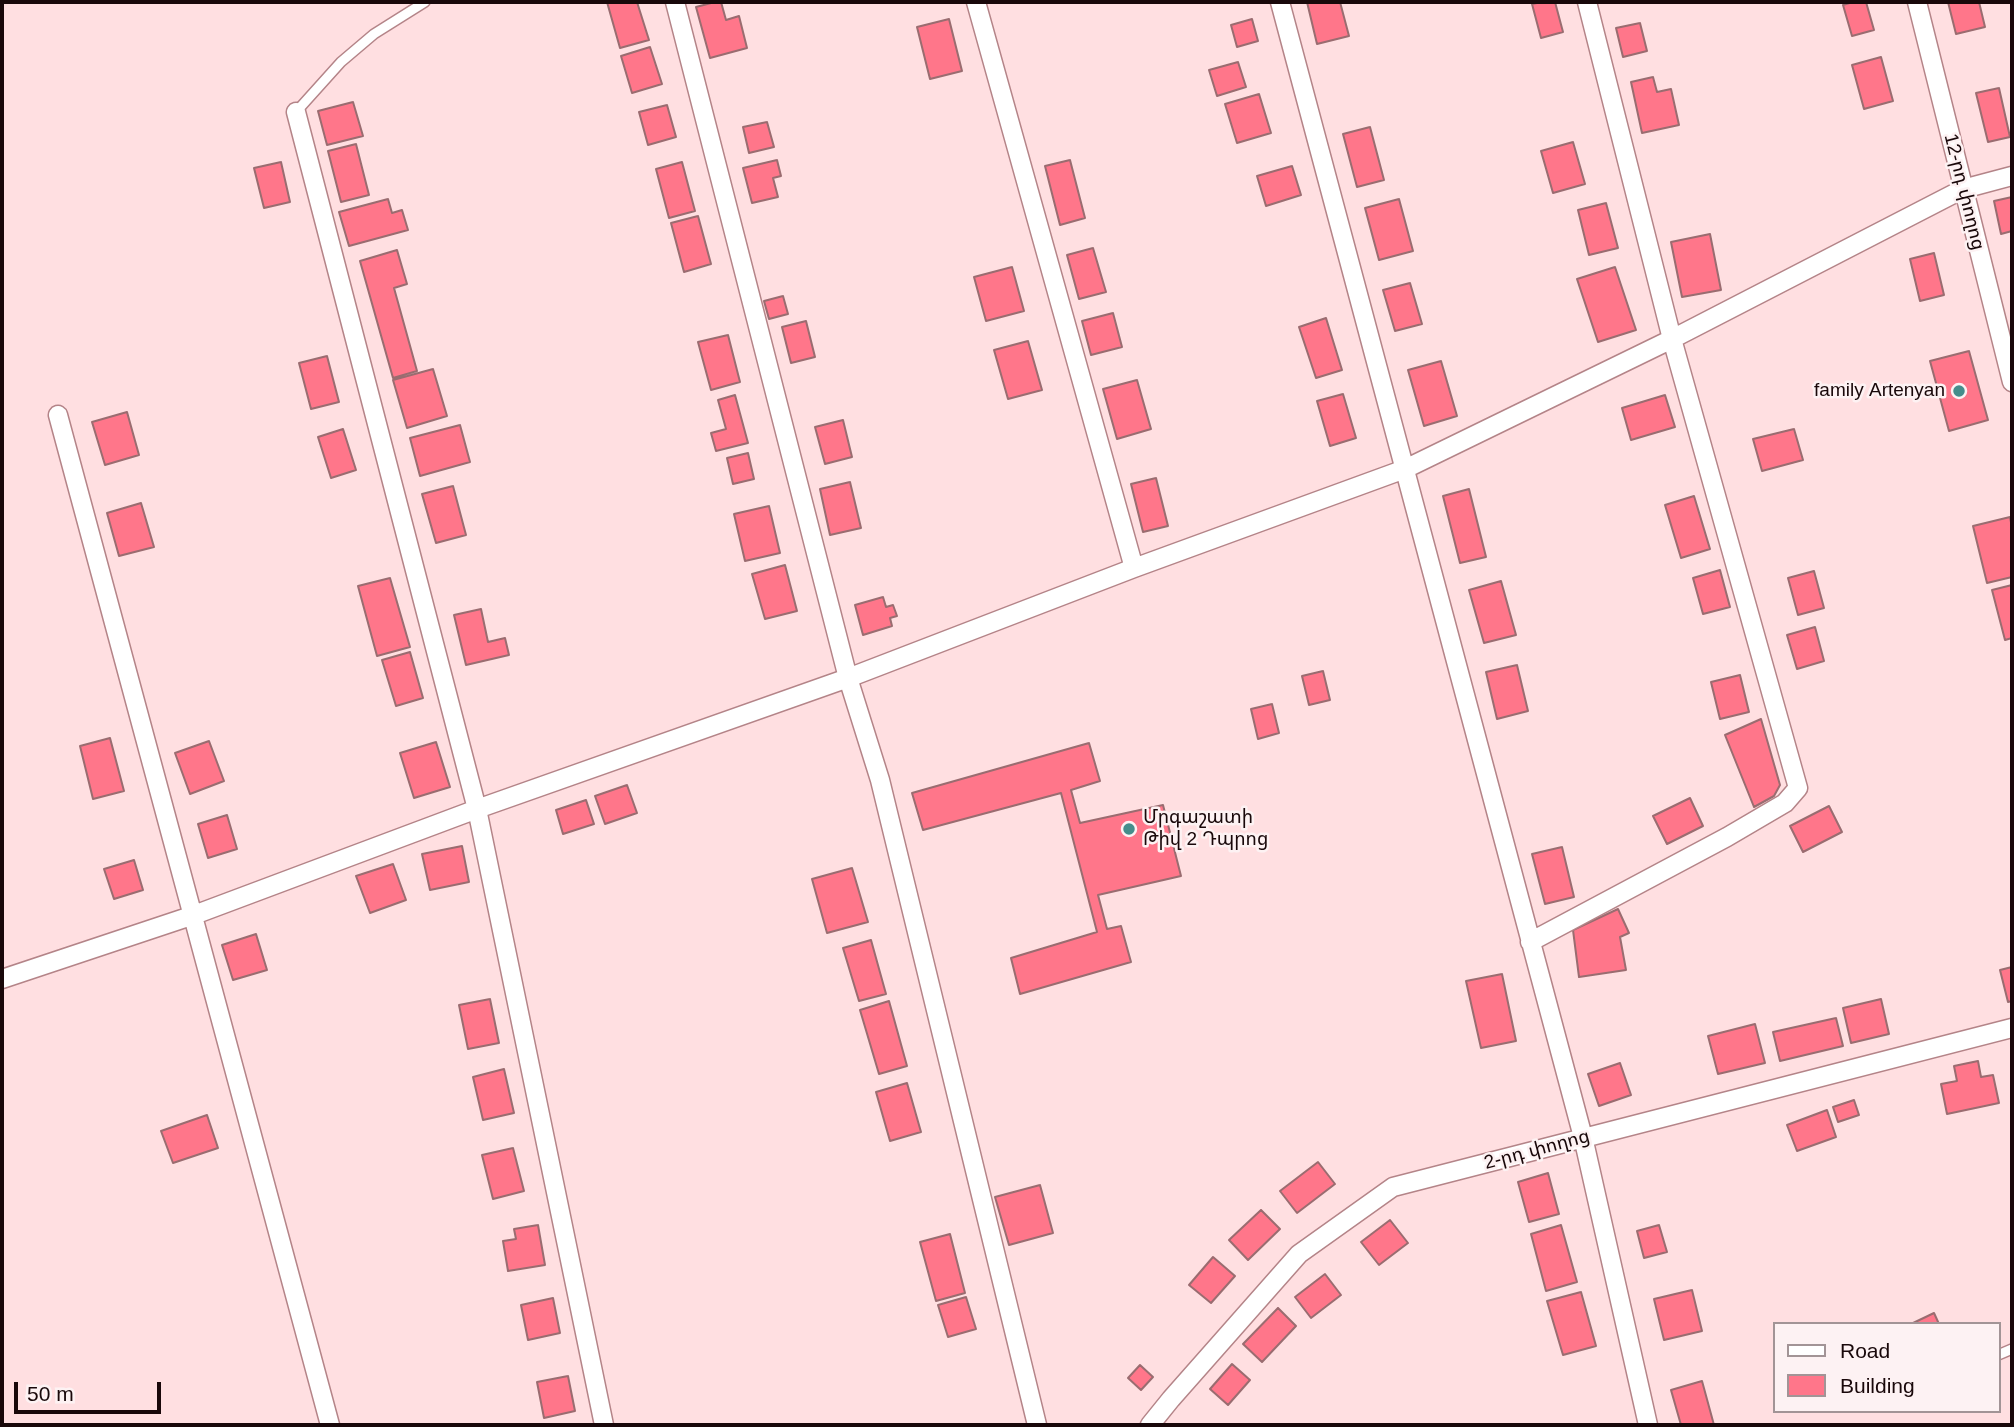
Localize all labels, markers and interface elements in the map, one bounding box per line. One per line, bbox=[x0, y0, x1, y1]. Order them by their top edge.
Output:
street label: 12-րդ փողոց bbox=[1939, 132, 1989, 252]
place label: family Artenyan bbox=[1814, 380, 1945, 402]
marker: family Artenyan bbox=[1951, 383, 1967, 399]
place label: Մրգաշատի Թիվ 2 Դպրոց bbox=[1143, 807, 1268, 851]
marker: Մրգաշատի Թիվ 2 Դպրոց bbox=[1121, 821, 1137, 837]
street label: 2-րդ փողոց bbox=[1482, 1125, 1592, 1175]
legend bbox=[1772, 1322, 2000, 1413]
text: Road bbox=[1840, 1339, 1890, 1362]
scale bar bbox=[18, 1368, 164, 1412]
text: Building bbox=[1840, 1374, 1915, 1397]
text: 50 m bbox=[27, 1382, 74, 1405]

